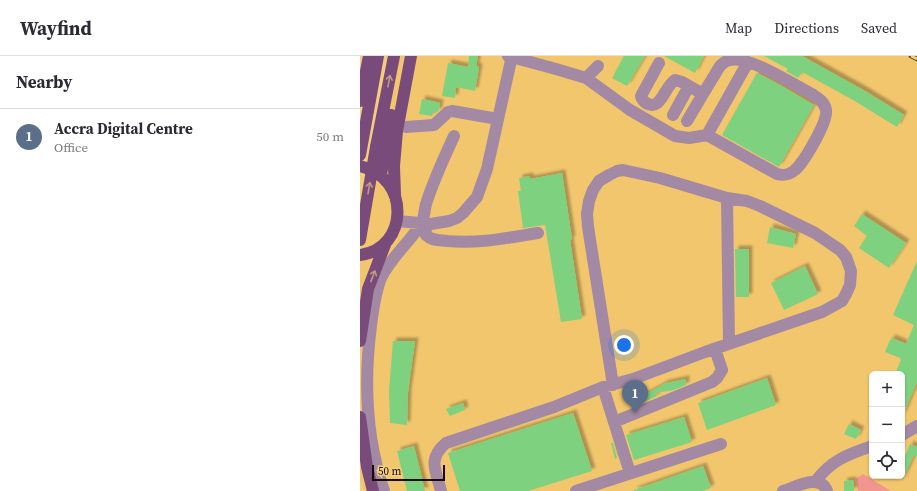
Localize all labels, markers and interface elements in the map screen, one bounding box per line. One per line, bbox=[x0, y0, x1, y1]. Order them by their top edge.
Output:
text: Wayfind bbox=[20, 15, 92, 41]
text: Map bbox=[725, 18, 752, 38]
text: Directions bbox=[774, 18, 839, 38]
text: Saved bbox=[861, 18, 897, 38]
text: Nearby bbox=[16, 70, 72, 94]
one-way arrow bbox=[385, 75, 393, 88]
text: Accra Digital Centre bbox=[54, 118, 193, 139]
text: 1 bbox=[25, 128, 33, 145]
text: 50 m bbox=[316, 128, 344, 145]
text: Office bbox=[54, 139, 88, 156]
one-way arrow bbox=[365, 181, 373, 194]
one-way arrow bbox=[369, 270, 377, 282]
your location bbox=[614, 335, 634, 355]
map controls bbox=[869, 371, 905, 479]
button: + bbox=[869, 371, 905, 407]
pin: 1 bbox=[622, 380, 648, 413]
button: − bbox=[869, 407, 905, 443]
button: locate bbox=[869, 443, 905, 479]
scale bar bbox=[372, 463, 445, 482]
text: 50 m bbox=[378, 464, 401, 479]

